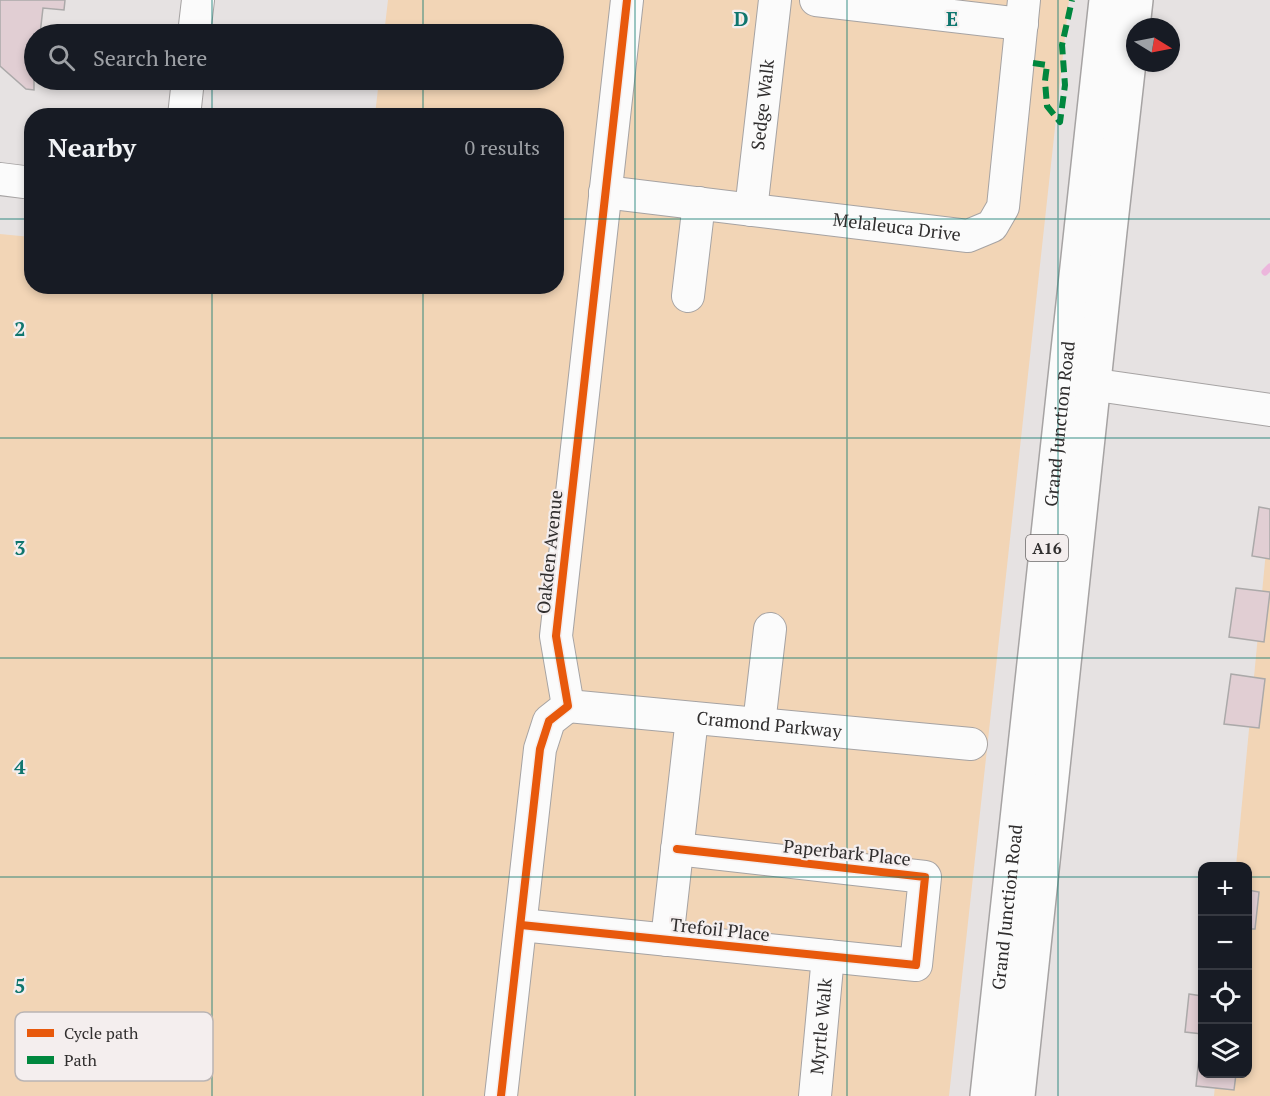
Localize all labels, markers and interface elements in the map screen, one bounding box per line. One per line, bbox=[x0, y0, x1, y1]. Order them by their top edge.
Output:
text: D bbox=[734, 5, 748, 32]
text: E bbox=[946, 5, 958, 32]
north arrow bbox=[1126, 18, 1180, 72]
search box bbox=[24, 24, 564, 90]
icon: search bbox=[45, 41, 78, 74]
text: Search here bbox=[93, 43, 207, 72]
street label: Sedge Walk bbox=[745, 57, 779, 151]
text: Nearby bbox=[48, 130, 136, 164]
text: 0 results bbox=[465, 134, 540, 161]
street label: Melaleuca Drive bbox=[832, 207, 962, 246]
text: 2 bbox=[14, 315, 26, 342]
street label: Grand Junction Road bbox=[1038, 340, 1080, 508]
street label: Oakden Avenue bbox=[531, 489, 567, 615]
text: 3 bbox=[14, 534, 26, 561]
road number: A16 bbox=[1026, 535, 1068, 561]
street label: Cramond Parkway bbox=[696, 705, 844, 743]
text: 4 bbox=[14, 753, 26, 780]
street label: Grand Junction Road bbox=[986, 823, 1027, 991]
street label: Paperbark Place bbox=[782, 833, 912, 871]
map controls bbox=[1198, 862, 1252, 1078]
button: + bbox=[1198, 862, 1252, 916]
street label: Trefoil Place bbox=[669, 912, 771, 946]
button: − bbox=[1198, 916, 1252, 970]
button: locate bbox=[1198, 970, 1252, 1024]
text: 5 bbox=[14, 972, 26, 999]
street label: Myrtle Walk bbox=[804, 976, 837, 1075]
legend bbox=[15, 1012, 213, 1081]
text: Cycle path bbox=[64, 1022, 139, 1044]
button: layers bbox=[1198, 1024, 1252, 1078]
text: Path bbox=[64, 1049, 98, 1071]

